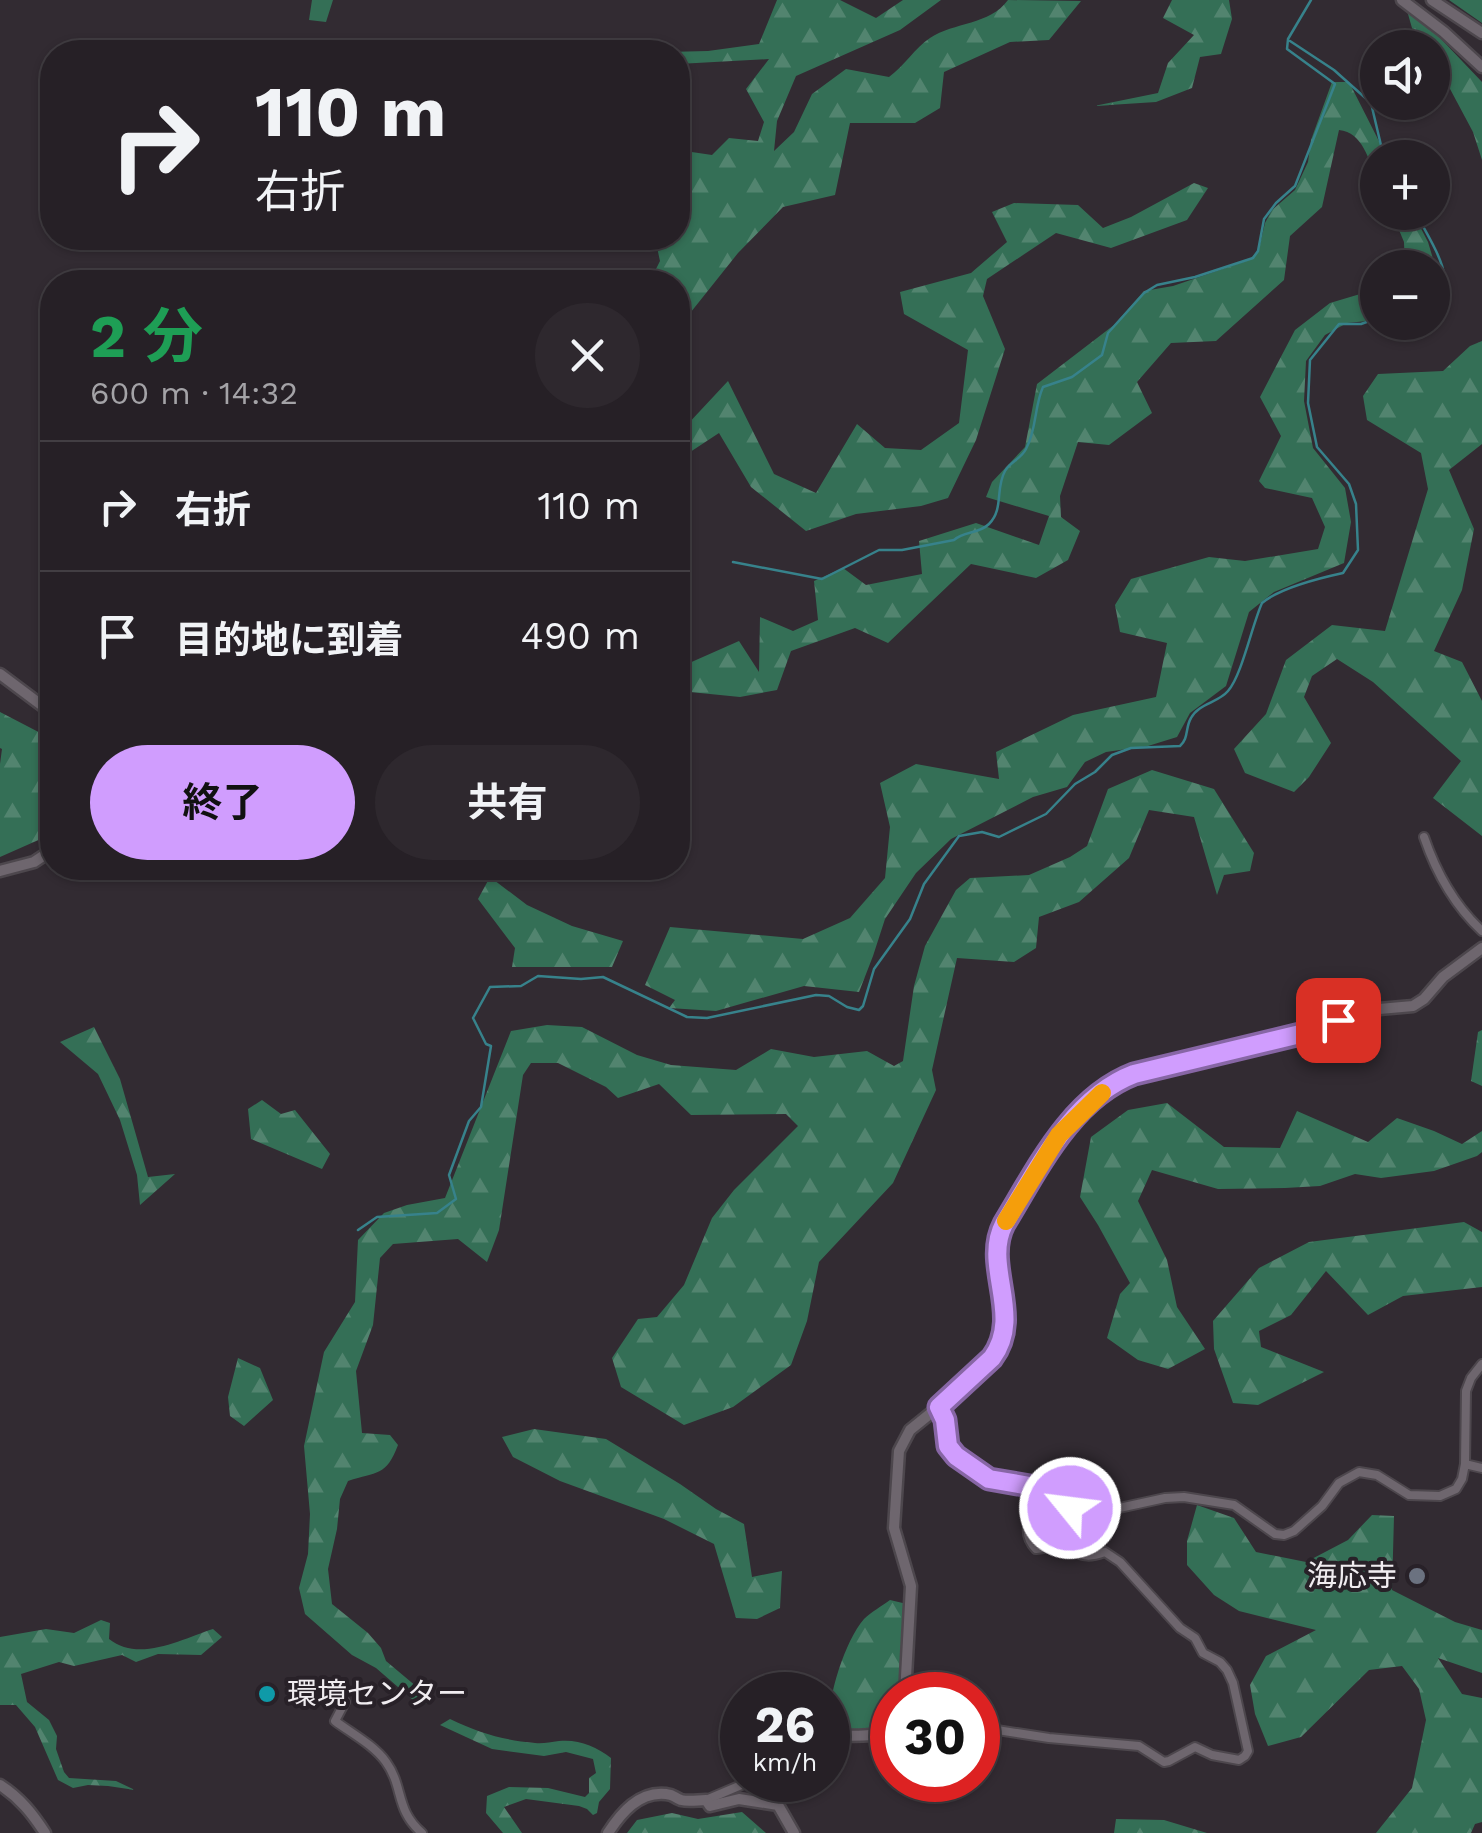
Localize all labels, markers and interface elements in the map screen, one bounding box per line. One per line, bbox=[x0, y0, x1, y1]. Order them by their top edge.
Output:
map controls bbox=[1360, 30, 1450, 340]
button: sound bbox=[1360, 30, 1450, 120]
text: 110 m bbox=[255, 71, 446, 153]
icon: right bbox=[90, 80, 220, 210]
button: + bbox=[1360, 140, 1450, 230]
text: 右折 bbox=[255, 165, 345, 218]
button: − bbox=[1360, 250, 1450, 340]
text: 2 分 bbox=[90, 301, 203, 372]
button: close bbox=[535, 303, 640, 408]
text: 600 m · 14:32 bbox=[90, 374, 298, 412]
icon: right bbox=[90, 479, 145, 534]
text: 110 m bbox=[538, 484, 640, 528]
text: 右折 bbox=[175, 488, 251, 532]
icon: arrive bbox=[90, 609, 145, 664]
text: 490 m bbox=[521, 614, 640, 658]
text: 目的地に到着 bbox=[175, 618, 403, 662]
button: 終了 bbox=[90, 745, 355, 860]
button: 共有 bbox=[375, 745, 640, 860]
pin bbox=[1296, 978, 1381, 1063]
icon: arrive bbox=[1311, 993, 1366, 1048]
position arrow bbox=[1018, 1456, 1122, 1560]
place label: 海応寺 bbox=[1307, 1558, 1397, 1593]
marker: 海応寺 bbox=[1406, 1565, 1428, 1587]
speed limit sign: 30 bbox=[870, 1672, 1000, 1802]
place label: 環境センター bbox=[287, 1676, 467, 1711]
marker: 環境センター bbox=[256, 1683, 278, 1705]
text: 26 bbox=[755, 1695, 815, 1754]
text: km/h bbox=[753, 1748, 817, 1777]

